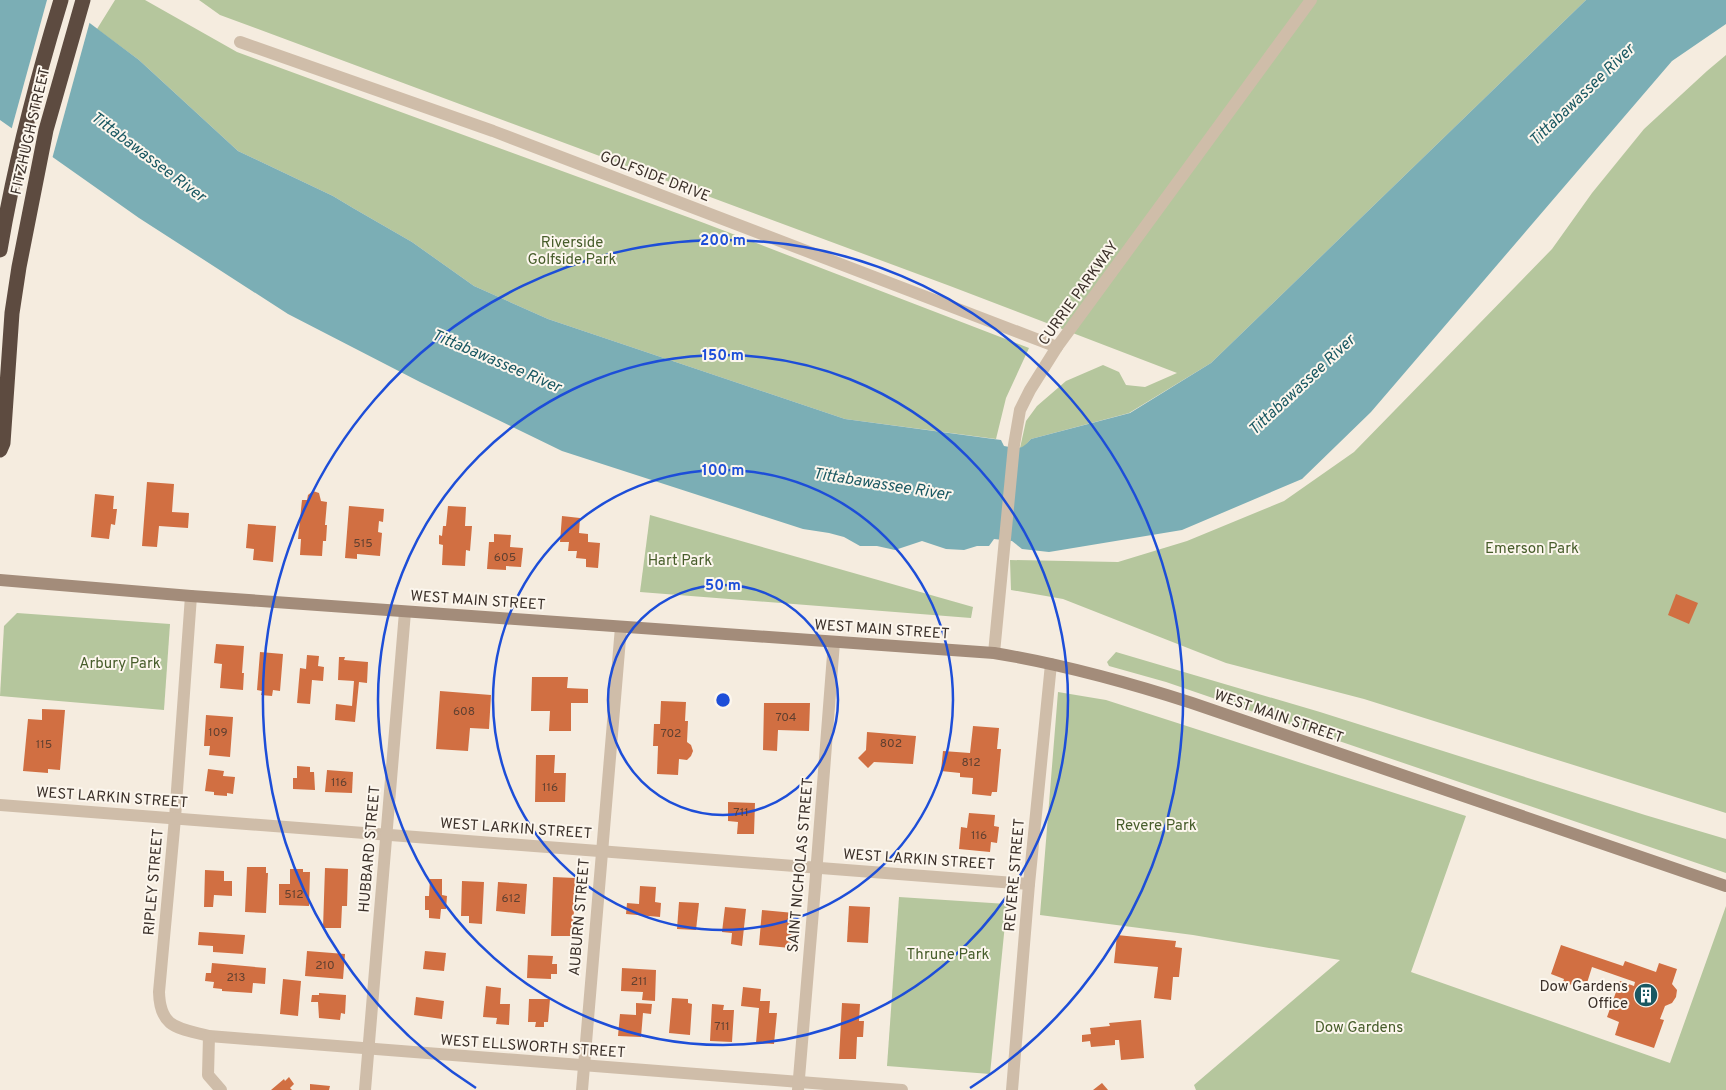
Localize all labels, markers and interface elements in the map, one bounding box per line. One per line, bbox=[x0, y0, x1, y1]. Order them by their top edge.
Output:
water label: Tittabawassee River bbox=[1526, 39, 1641, 151]
street label: FITZHUGH STREET bbox=[8, 66, 55, 197]
water label: Tittabawassee River bbox=[86, 108, 211, 208]
street label: GOLFSIDE DRIVE bbox=[597, 148, 712, 207]
text: 200 m bbox=[700, 232, 746, 251]
park label: Riverside Golfside Park bbox=[527, 234, 617, 270]
street label: CURRIE PARKWAY bbox=[1035, 238, 1124, 350]
water label: Tittabawassee River bbox=[428, 326, 566, 399]
water label: Tittabawassee River bbox=[1245, 330, 1361, 440]
text: 150 m bbox=[702, 347, 744, 366]
text: 100 m bbox=[702, 462, 744, 481]
water label: Tittabawassee River bbox=[812, 464, 954, 506]
house number: 515 bbox=[353, 536, 373, 552]
park label: Emerson Park bbox=[1485, 540, 1579, 559]
house number: 605 bbox=[494, 550, 516, 566]
park label: Hart Park bbox=[648, 552, 712, 571]
text: 50 m bbox=[705, 577, 741, 596]
street label: WEST MAIN STREET bbox=[410, 587, 546, 616]
street label: WEST MAIN STREET bbox=[814, 616, 950, 645]
park label: Arbury Park bbox=[79, 655, 161, 674]
street label: WEST MAIN STREET bbox=[1211, 686, 1346, 748]
centre of rings bbox=[714, 691, 732, 709]
house number: 608 bbox=[453, 704, 475, 720]
house number: 704 bbox=[775, 710, 797, 726]
house number: 109 bbox=[208, 725, 228, 741]
house number: 702 bbox=[661, 726, 681, 742]
house number: 802 bbox=[880, 736, 902, 752]
house number: 115 bbox=[36, 737, 52, 753]
house number: 812 bbox=[961, 755, 981, 771]
house number: 116 bbox=[331, 775, 347, 791]
street label: SAINT NICHOLAS STREET bbox=[784, 777, 819, 953]
house number: 116 bbox=[542, 780, 558, 796]
street label: WEST LARKIN STREET bbox=[35, 784, 189, 813]
street label: HUBBARD STREET bbox=[355, 785, 386, 914]
house number: 711 bbox=[733, 805, 749, 821]
street label: WEST LARKIN STREET bbox=[439, 815, 593, 844]
park label: Revere Park bbox=[1115, 817, 1197, 836]
street label: REVERE STREET bbox=[1001, 818, 1030, 933]
street label: RIPLEY STREET bbox=[140, 828, 169, 936]
house number: 116 bbox=[971, 828, 987, 844]
street label: WEST LARKIN STREET bbox=[842, 846, 996, 875]
street label: AUBURN STREET bbox=[566, 858, 595, 977]
house number: 512 bbox=[284, 887, 304, 903]
house number: 612 bbox=[502, 891, 520, 907]
park label: Thrune Park bbox=[907, 946, 989, 965]
house number: 210 bbox=[315, 958, 335, 974]
house number: 213 bbox=[226, 970, 246, 986]
house number: 211 bbox=[631, 974, 647, 990]
place label: Dow Gardens Office bbox=[1539, 978, 1628, 1014]
building icon: Dow Gardens Office bbox=[1633, 982, 1659, 1008]
house number: 711 bbox=[714, 1019, 730, 1035]
park label: Dow Gardens bbox=[1315, 1019, 1403, 1038]
street label: WEST ELLSWORTH STREET bbox=[440, 1032, 626, 1063]

